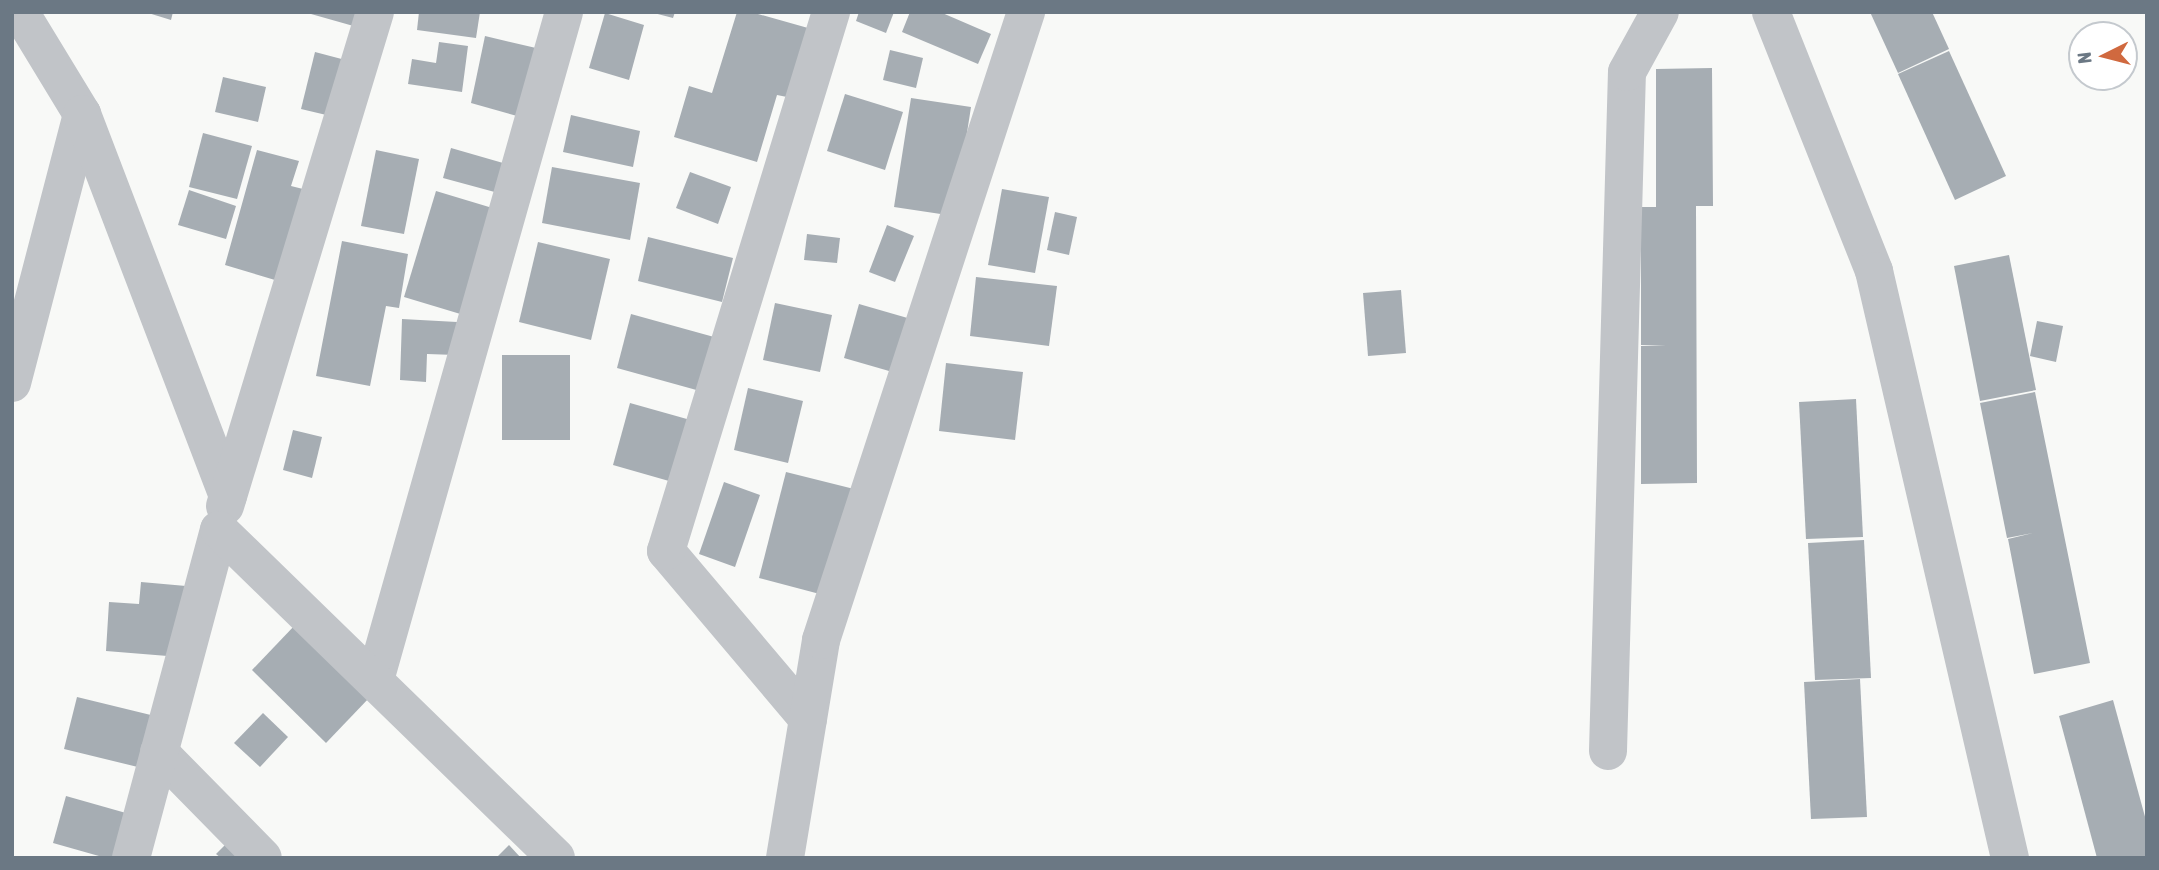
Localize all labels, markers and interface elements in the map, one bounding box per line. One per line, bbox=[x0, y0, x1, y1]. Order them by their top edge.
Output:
north arrow bbox=[2068, 21, 2138, 91]
text: N bbox=[2073, 51, 2096, 65]

